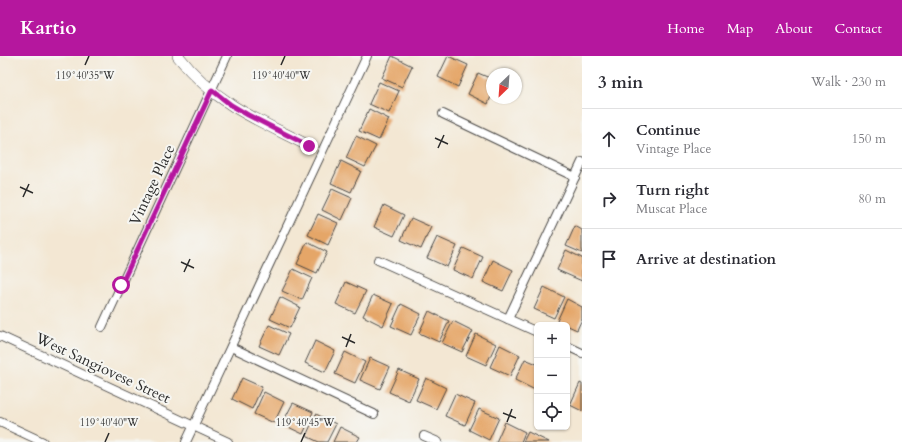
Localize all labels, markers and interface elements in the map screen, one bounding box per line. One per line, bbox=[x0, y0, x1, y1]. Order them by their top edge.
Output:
text: Kartio bbox=[20, 15, 76, 41]
text: Home bbox=[667, 19, 705, 38]
text: Map bbox=[727, 19, 753, 38]
text: About bbox=[775, 19, 812, 38]
text: Contact bbox=[834, 19, 882, 38]
north arrow bbox=[486, 68, 522, 104]
text: 119°40'35"W bbox=[56, 69, 115, 83]
text: 119°40'40"W bbox=[252, 69, 311, 83]
text: 3 min bbox=[598, 71, 643, 94]
text: Walk · 230 m bbox=[811, 73, 886, 91]
text: Continue bbox=[636, 120, 701, 140]
icon: ahead bbox=[598, 128, 620, 150]
text: 150 m bbox=[852, 130, 886, 148]
route end bbox=[300, 137, 318, 155]
text: Vintage Place bbox=[636, 140, 711, 158]
street label: Vintage Place bbox=[125, 141, 180, 229]
text: Turn right bbox=[636, 180, 709, 200]
icon: right bbox=[598, 188, 620, 210]
text: 80 m bbox=[858, 190, 886, 208]
text: Muscat Place bbox=[636, 200, 707, 218]
icon: arrive bbox=[598, 248, 620, 270]
text: Arrive at destination bbox=[636, 249, 776, 269]
route start bbox=[112, 276, 130, 294]
map controls bbox=[534, 322, 570, 430]
button: + bbox=[534, 322, 570, 358]
street label: West Sangiovese Street bbox=[31, 328, 174, 408]
button: − bbox=[534, 358, 570, 394]
button: locate bbox=[534, 394, 570, 430]
text: 119°40'40"W bbox=[80, 416, 139, 430]
text: 119°40'45"W bbox=[276, 416, 335, 430]

